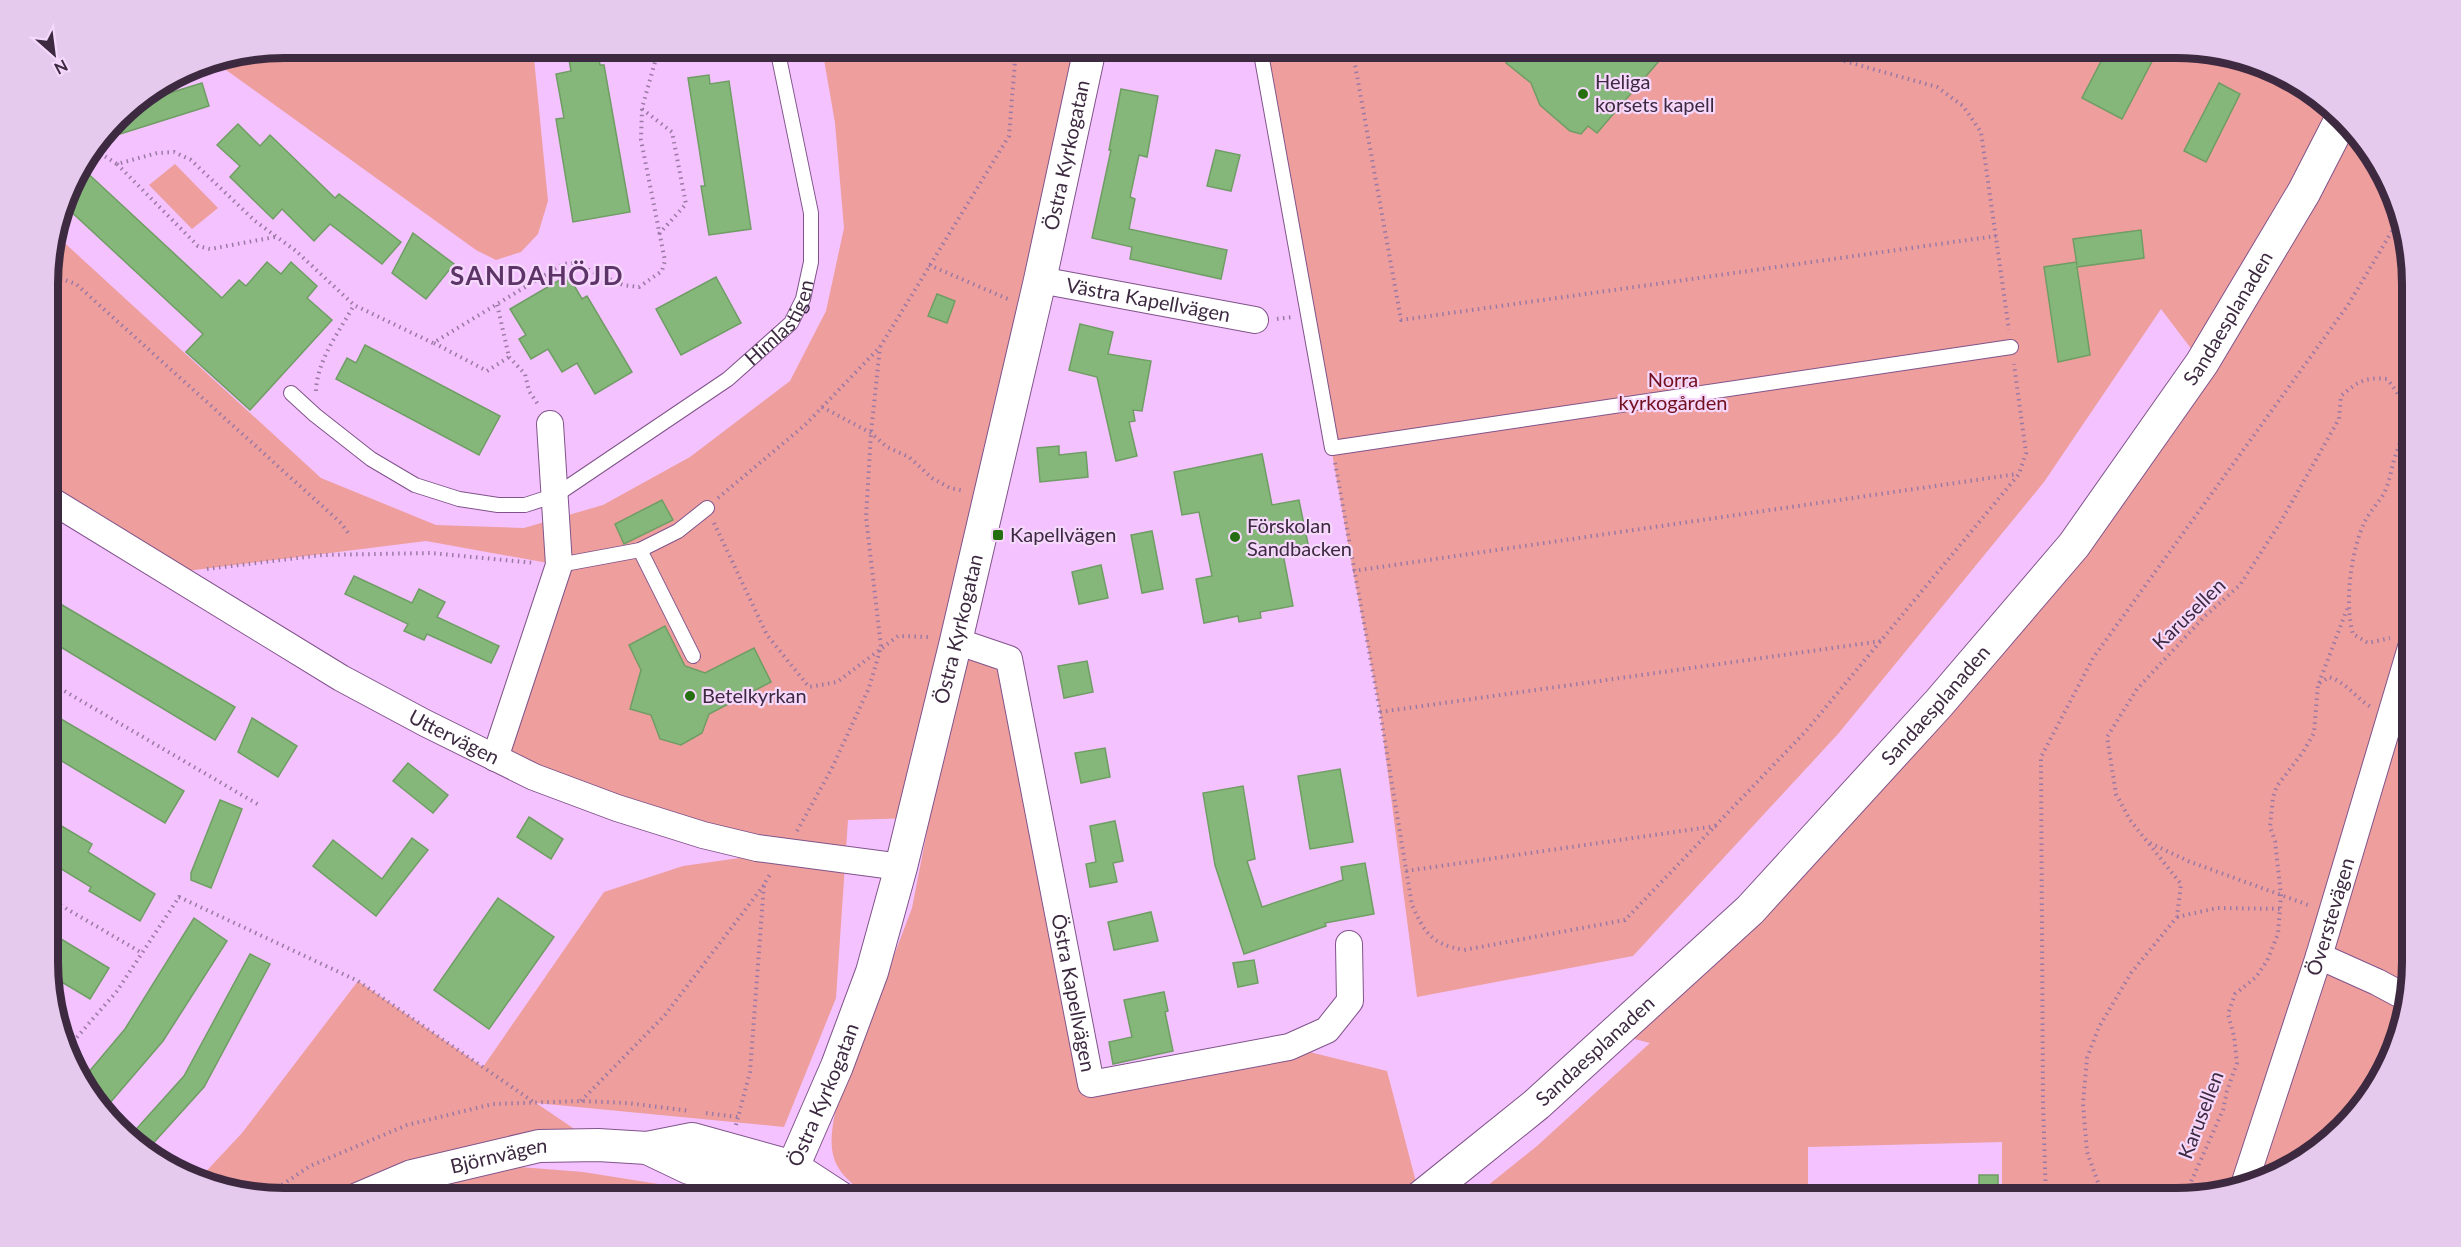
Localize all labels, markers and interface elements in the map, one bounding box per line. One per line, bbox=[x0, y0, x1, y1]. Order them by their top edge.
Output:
north arrow bbox=[24, 24, 84, 84]
text: N bbox=[51, 56, 71, 79]
place label: Heliga korsets kapell bbox=[1595, 69, 1715, 116]
street label: Östra Kyrkogatan bbox=[1038, 78, 1094, 232]
marker: Heliga korsets kapell bbox=[1576, 87, 1590, 101]
street label: Sandaesplanaden bbox=[2177, 247, 2277, 389]
district label: SANDAHÖJD bbox=[450, 259, 624, 291]
street label: Västra Kapellvägen bbox=[1064, 272, 1232, 326]
street label: Himlastigen bbox=[739, 277, 818, 370]
park label: Norra kyrkogården bbox=[1619, 367, 1727, 414]
place label: Förskolan Sandbacken bbox=[1247, 513, 1352, 560]
place label: Kapellvägen bbox=[1010, 522, 1116, 546]
marker: Kapellvägen bbox=[991, 528, 1005, 542]
marker: Förskolan Sandbacken bbox=[1228, 530, 1242, 544]
street label: Östra Kyrkogatan bbox=[928, 552, 987, 706]
street label: Karusellen bbox=[2147, 573, 2230, 654]
street label: Sandaesplanaden bbox=[1875, 640, 1994, 769]
place label: Betelkyrkan bbox=[702, 683, 807, 707]
marker: Betelkyrkan bbox=[683, 689, 697, 703]
street label: Uttervägen bbox=[405, 704, 504, 769]
street label: Överstevägen bbox=[2300, 855, 2359, 979]
street label: Östra Kapellvägen bbox=[1047, 912, 1101, 1074]
street label: Sandaesplanaden bbox=[1530, 990, 1659, 1111]
street label: Östra Kyrkogatan bbox=[782, 1020, 863, 1170]
street label: Karusellen bbox=[2172, 1067, 2228, 1162]
street label: Björnvägen bbox=[448, 1133, 548, 1178]

